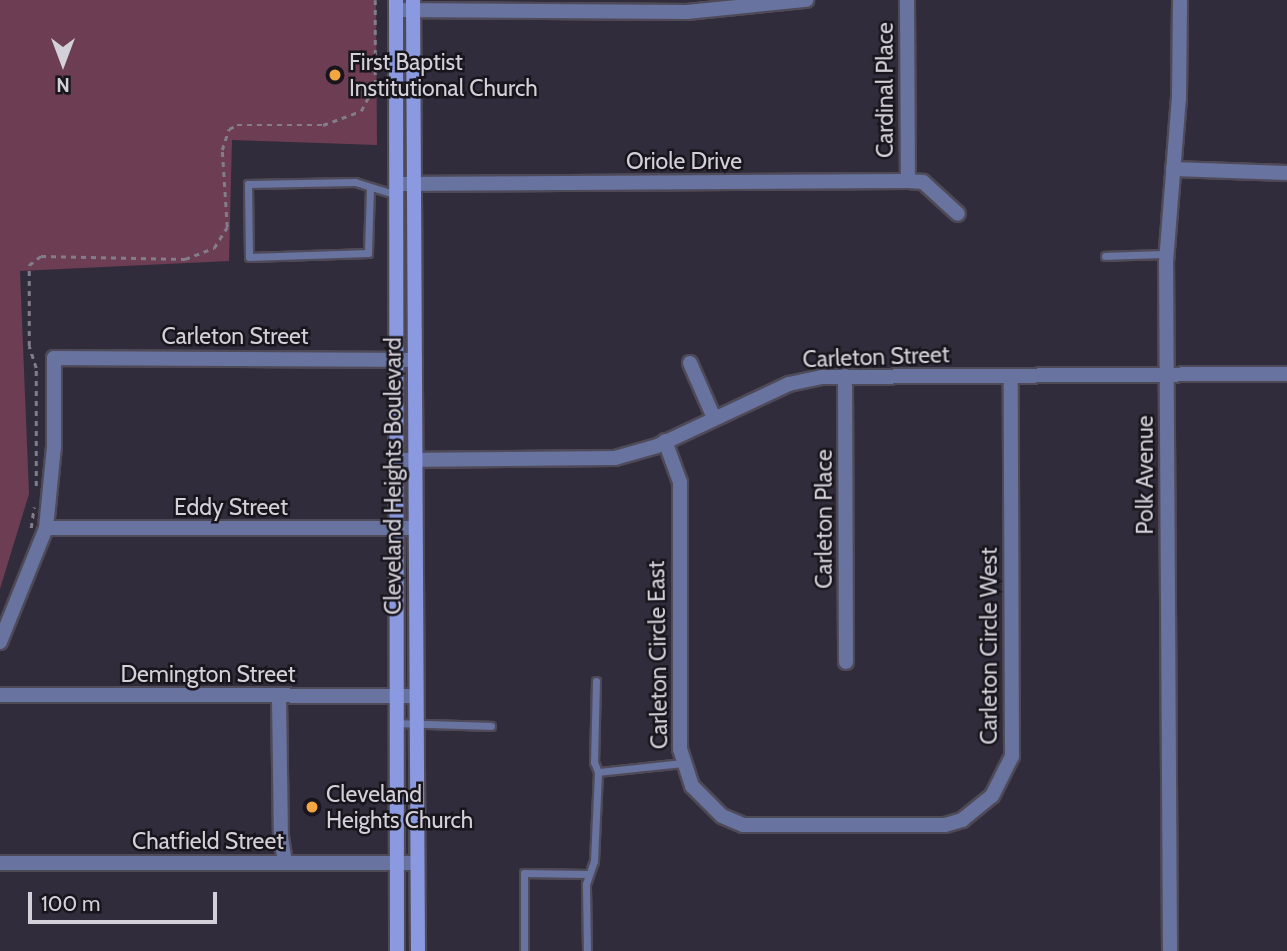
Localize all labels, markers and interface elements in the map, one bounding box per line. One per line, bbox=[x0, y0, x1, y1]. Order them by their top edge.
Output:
street label: Cardinal Place bbox=[871, 22, 899, 158]
north arrow bbox=[28, 28, 98, 98]
place label: First Baptist Institutional Church bbox=[349, 48, 538, 102]
marker: First Baptist Institutional Church bbox=[327, 67, 343, 83]
text: N bbox=[56, 73, 70, 96]
street label: Oriole Drive bbox=[626, 147, 742, 175]
street label: Carleton Street bbox=[161, 322, 309, 350]
street label: Cleveland Heights Boulevard bbox=[379, 337, 407, 615]
street label: Carleton Street bbox=[802, 341, 950, 373]
street label: Polk Avenue bbox=[1131, 415, 1159, 535]
street label: Carleton Place bbox=[810, 449, 838, 589]
street label: Eddy Street bbox=[174, 493, 288, 521]
street label: Carleton Circle West bbox=[975, 547, 1003, 745]
street label: Carleton Circle East bbox=[643, 561, 673, 749]
street label: Demington Street bbox=[120, 660, 296, 688]
place label: Cleveland Heights Church bbox=[326, 780, 473, 834]
marker: Cleveland Heights Church bbox=[304, 799, 320, 815]
street label: Chatfield Street bbox=[132, 827, 284, 855]
scale bar bbox=[32, 878, 220, 922]
text: 100 m bbox=[41, 891, 100, 916]

